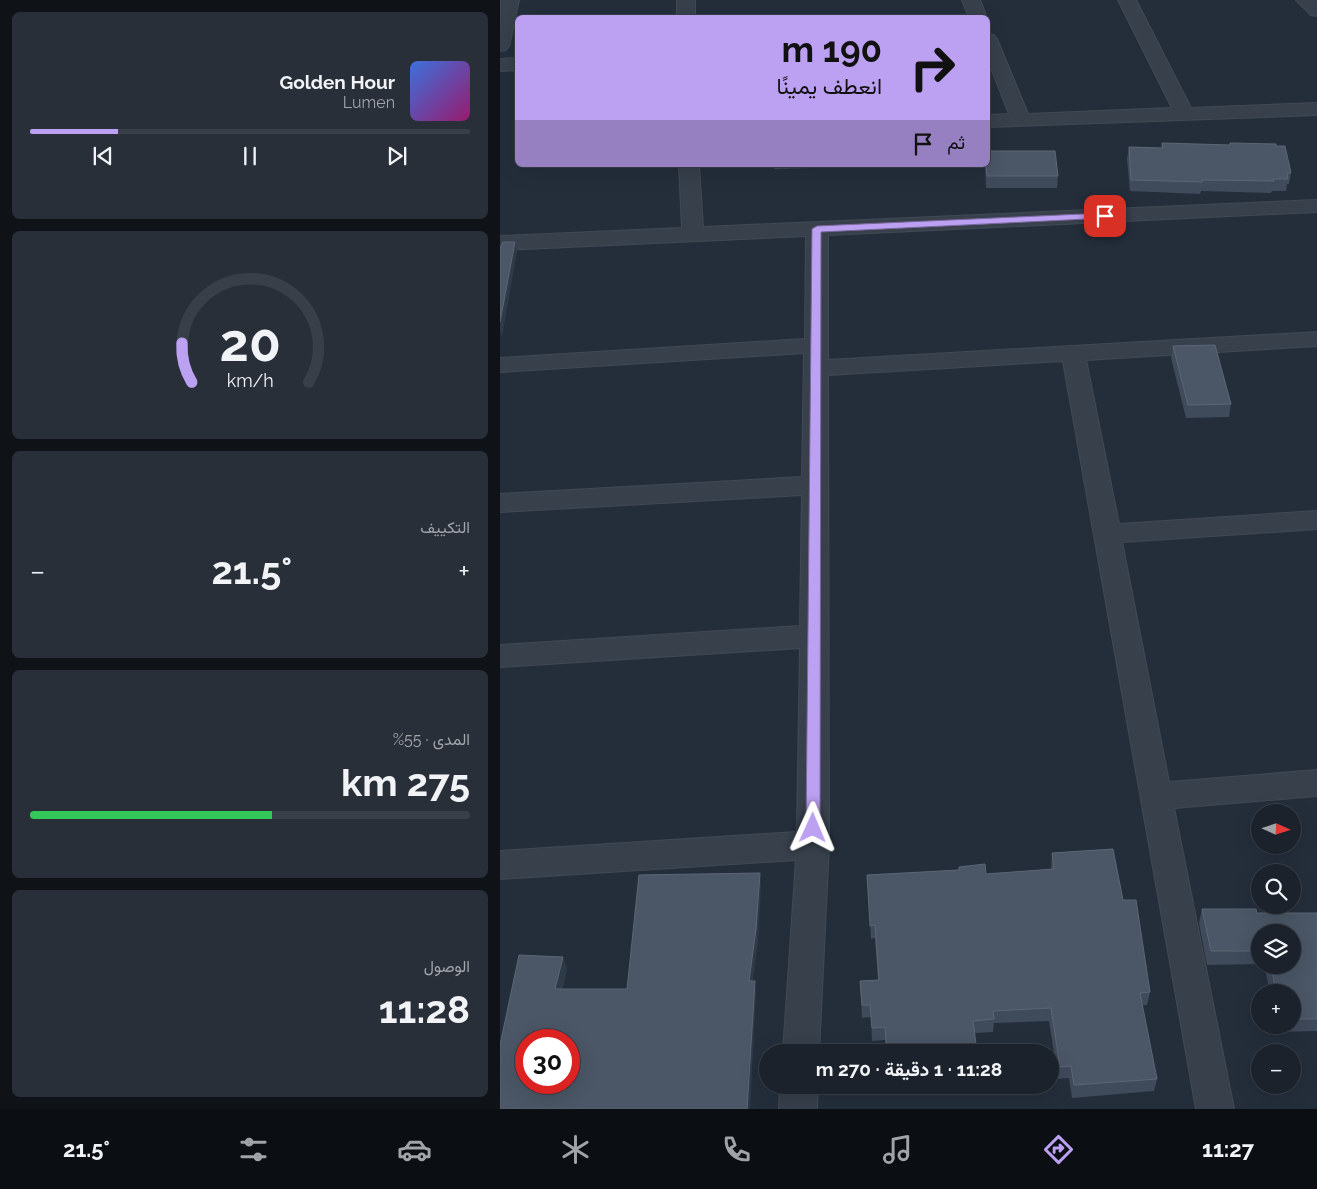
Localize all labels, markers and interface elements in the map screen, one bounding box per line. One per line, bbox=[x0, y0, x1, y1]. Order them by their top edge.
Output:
text: 190 m bbox=[782, 29, 882, 70]
icon: right bbox=[900, 35, 965, 100]
text: Golden Hour bbox=[279, 71, 395, 93]
text: انعطف يمينًا bbox=[777, 73, 882, 99]
text: Lumen bbox=[343, 93, 395, 112]
icon: arrive bbox=[909, 130, 937, 158]
text: ثم bbox=[947, 131, 965, 153]
icon: previous bbox=[89, 142, 117, 170]
icon: pause bbox=[236, 142, 264, 170]
icon: next bbox=[383, 142, 411, 170]
pin bbox=[1084, 195, 1126, 237]
icon: arrive bbox=[1091, 202, 1119, 230]
text: 20 bbox=[219, 312, 281, 373]
text: km/h bbox=[226, 370, 274, 391]
text: التكييف bbox=[420, 518, 470, 537]
text: 21.5° bbox=[211, 548, 292, 593]
text: − bbox=[30, 555, 45, 588]
text: + bbox=[458, 555, 470, 588]
text: المدى · 55% bbox=[393, 730, 470, 749]
text: 275 km bbox=[341, 760, 470, 805]
position arrow bbox=[786, 801, 838, 853]
north arrow bbox=[1251, 804, 1301, 854]
map controls bbox=[1251, 804, 1301, 1094]
button: search bbox=[1251, 864, 1301, 914]
button: layers bbox=[1251, 924, 1301, 974]
text: الوصول bbox=[424, 957, 470, 976]
button: + bbox=[1251, 984, 1301, 1034]
text: 11:28 bbox=[379, 987, 470, 1032]
speed limit sign: 30 bbox=[515, 1029, 580, 1094]
button: − bbox=[1251, 1044, 1301, 1094]
text: 11:28 · 1 دقيقة · 270 m bbox=[816, 1058, 1002, 1080]
icon: filters bbox=[236, 1132, 271, 1167]
icon: car bbox=[397, 1132, 432, 1167]
icon: climate bbox=[558, 1132, 593, 1167]
icon: phone bbox=[719, 1132, 754, 1167]
icon: music bbox=[880, 1132, 915, 1167]
icon: directions bbox=[1041, 1132, 1076, 1167]
text: 21.5° bbox=[63, 1136, 110, 1162]
text: 11:27 bbox=[1202, 1136, 1254, 1162]

